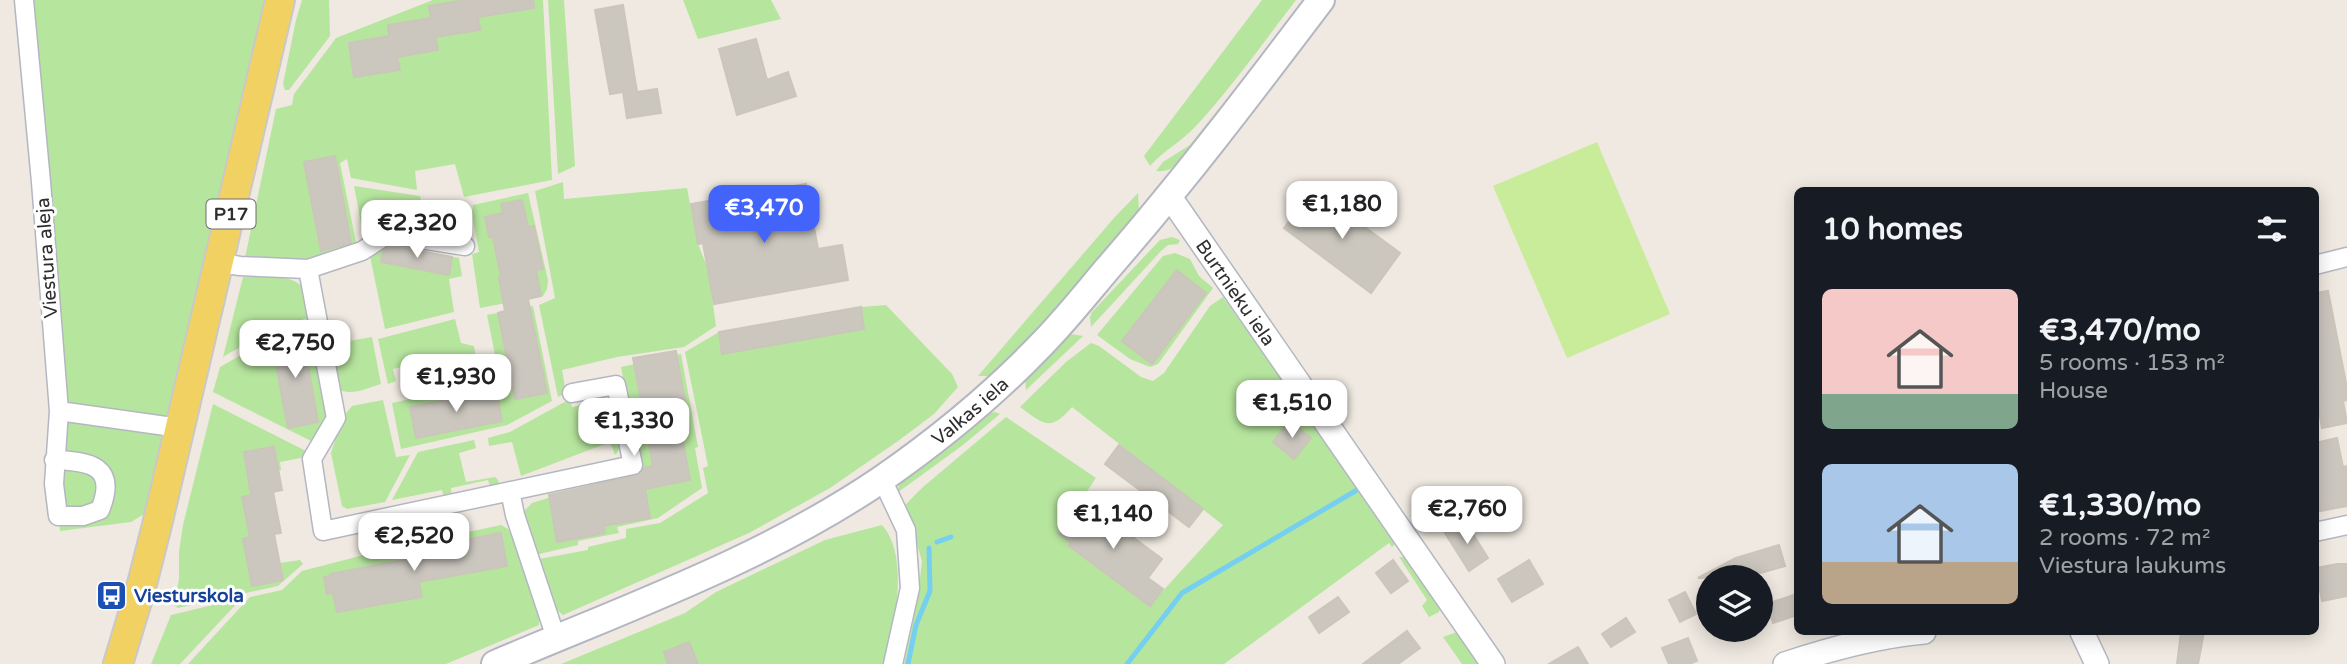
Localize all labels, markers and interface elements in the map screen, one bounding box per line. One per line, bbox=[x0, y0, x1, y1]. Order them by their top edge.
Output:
pin: €1,180 bbox=[1285, 182, 1399, 241]
pin: €3,470 bbox=[707, 186, 821, 245]
text: €1,180 bbox=[1302, 190, 1382, 218]
text: €3,470 bbox=[725, 194, 803, 222]
street label: Viestura aleja bbox=[32, 197, 62, 319]
road number: P17 bbox=[206, 200, 256, 229]
pin: €2,320 bbox=[360, 201, 474, 260]
text: €2,320 bbox=[377, 209, 457, 237]
icon: filters bbox=[2253, 210, 2291, 248]
text: 10 homes bbox=[1822, 211, 1963, 248]
street label: Burtnieku iela bbox=[1191, 236, 1279, 350]
text: €3,470/mo bbox=[2039, 312, 2201, 349]
icon: home bbox=[1878, 317, 1962, 401]
pin: €2,750 bbox=[238, 320, 352, 380]
text: €2,750 bbox=[255, 329, 335, 357]
text: 5 rooms · 153 m² bbox=[2039, 349, 2225, 377]
pin: €1,930 bbox=[399, 354, 513, 414]
text: €1,930 bbox=[416, 363, 496, 391]
street label: Valkas iela bbox=[928, 373, 1013, 450]
text: House bbox=[2039, 377, 2108, 405]
pin: €1,510 bbox=[1235, 380, 1349, 440]
text: €1,510 bbox=[1252, 389, 1332, 417]
pin: €1,330 bbox=[577, 398, 691, 458]
text: €1,330 bbox=[594, 407, 674, 435]
pin: €2,760 bbox=[1410, 486, 1524, 546]
text: €1,330/mo bbox=[2039, 487, 2201, 524]
pin: €1,140 bbox=[1056, 491, 1170, 551]
icon: home bbox=[1878, 492, 1962, 576]
text: €2,760 bbox=[1427, 495, 1507, 523]
text: €1,140 bbox=[1073, 500, 1153, 528]
pin: €2,520 bbox=[357, 514, 471, 573]
text: €2,520 bbox=[374, 522, 454, 550]
text: 2 rooms · 72 m² bbox=[2039, 524, 2210, 552]
text: Viestura laukums bbox=[2039, 552, 2226, 580]
map controls bbox=[1696, 565, 1773, 642]
button: layers bbox=[1696, 565, 1773, 642]
bus stop icon: Viesturskola bbox=[94, 578, 128, 612]
place label: Viesturskola bbox=[134, 585, 244, 607]

